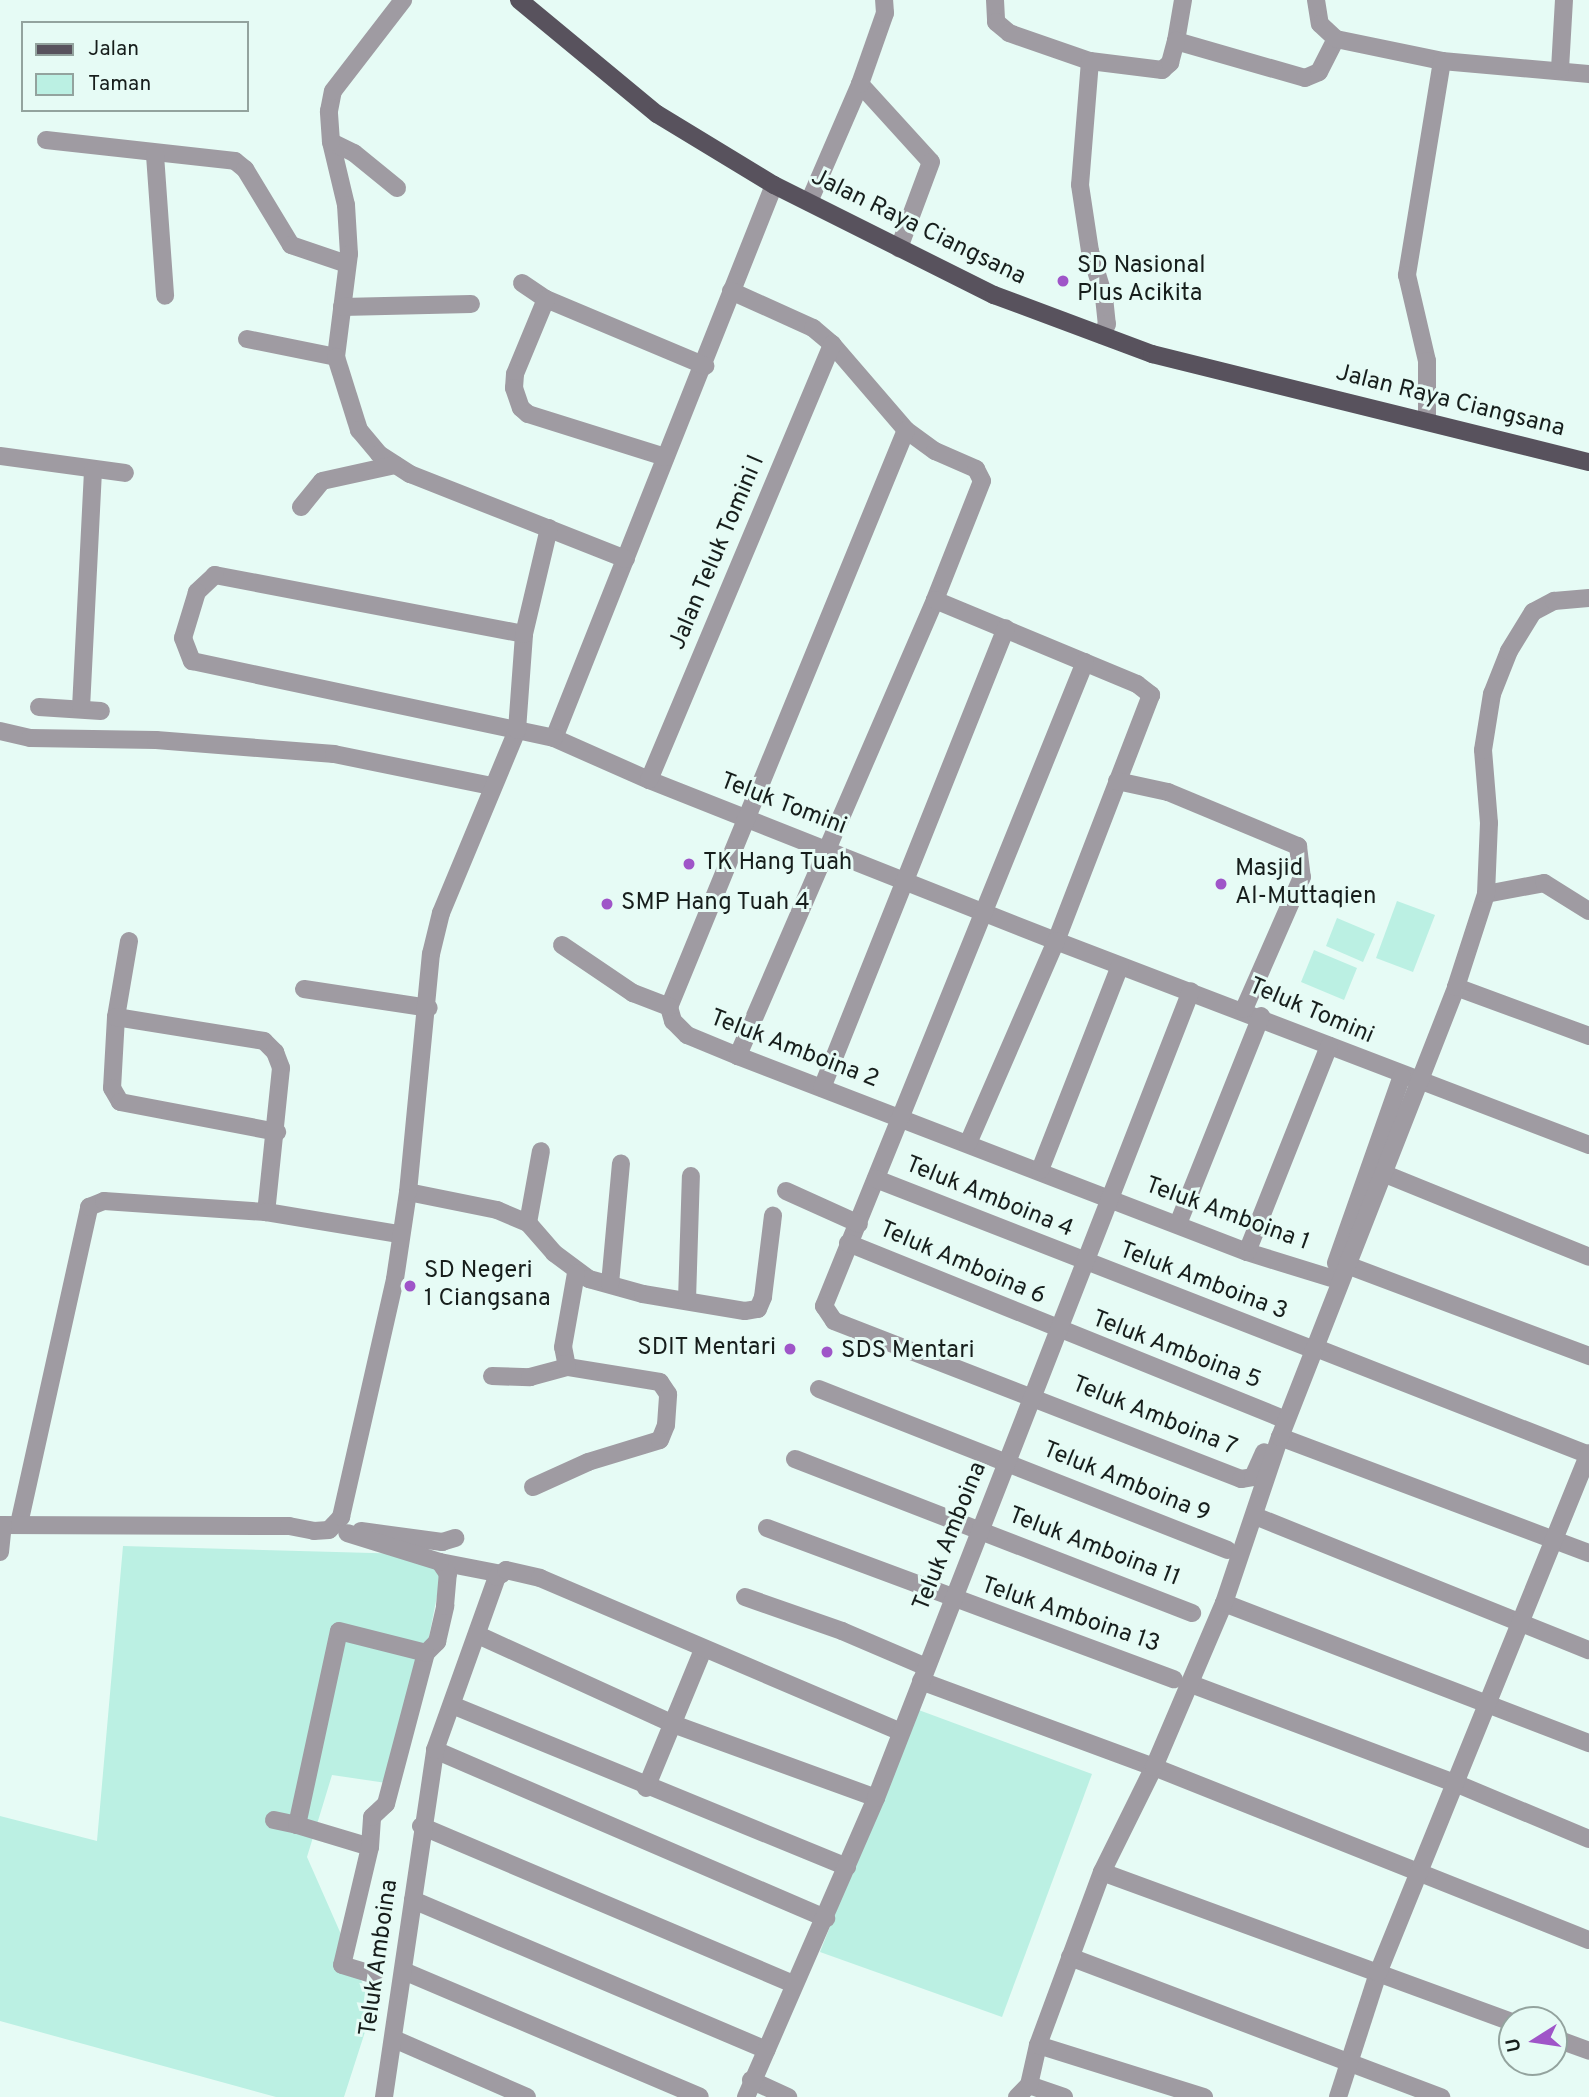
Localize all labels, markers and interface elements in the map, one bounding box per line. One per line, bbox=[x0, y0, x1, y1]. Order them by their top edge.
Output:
legend bbox=[21, 21, 248, 112]
text: Jalan bbox=[88, 36, 139, 63]
text: Taman bbox=[88, 71, 151, 98]
street label: Jalan Raya Ciangsana bbox=[806, 164, 1030, 292]
place label: SD Nasional Plus Acikita bbox=[1077, 253, 1205, 309]
marker: SD Nasional Plus Acikita bbox=[1055, 273, 1071, 289]
street label: Jalan Raya Ciangsana bbox=[1332, 360, 1568, 444]
street label: Jalan Teluk Tomini I bbox=[664, 450, 772, 656]
street label: Teluk Tomini bbox=[715, 768, 851, 842]
place label: TK Hang Tuah bbox=[703, 850, 853, 878]
marker: TK Hang Tuah bbox=[681, 856, 697, 872]
place label: Masjid Al-Muttaqien bbox=[1235, 856, 1377, 912]
marker: Masjid Al-Muttaqien bbox=[1213, 876, 1229, 892]
place label: SMP Hang Tuah 4 bbox=[621, 890, 811, 918]
marker: SMP Hang Tuah 4 bbox=[599, 896, 615, 912]
street label: Teluk Tomini bbox=[1244, 973, 1378, 1051]
street label: Teluk Amboina 2 bbox=[705, 1004, 883, 1096]
street label: Teluk Amboina 4 bbox=[900, 1151, 1078, 1245]
street label: Teluk Amboina 1 bbox=[1140, 1172, 1314, 1258]
street label: Teluk Amboina 6 bbox=[874, 1216, 1050, 1312]
street label: Teluk Amboina 3 bbox=[1114, 1236, 1292, 1328]
place label: SD Negeri 1 Ciangsana bbox=[424, 1258, 551, 1314]
marker: SD Negeri 1 Ciangsana bbox=[402, 1278, 418, 1294]
street label: Teluk Amboina 5 bbox=[1087, 1305, 1265, 1397]
place label: SDIT Mentari bbox=[636, 1335, 776, 1363]
place label: SDS Mentari bbox=[841, 1338, 974, 1366]
marker: SDIT Mentari bbox=[782, 1341, 798, 1357]
marker: SDS Mentari bbox=[819, 1344, 835, 1360]
street label: Teluk Amboina 7 bbox=[1066, 1370, 1242, 1464]
street label: Teluk Amboina 9 bbox=[1038, 1436, 1214, 1530]
street label: Teluk Amboina bbox=[908, 1458, 994, 1616]
street label: Teluk Amboina 11 bbox=[1004, 1502, 1184, 1594]
street label: Teluk Amboina 13 bbox=[976, 1572, 1164, 1660]
street label: Teluk Amboina bbox=[355, 1877, 405, 2039]
north arrow bbox=[1498, 2006, 1568, 2076]
text: U bbox=[1501, 2036, 1528, 2054]

